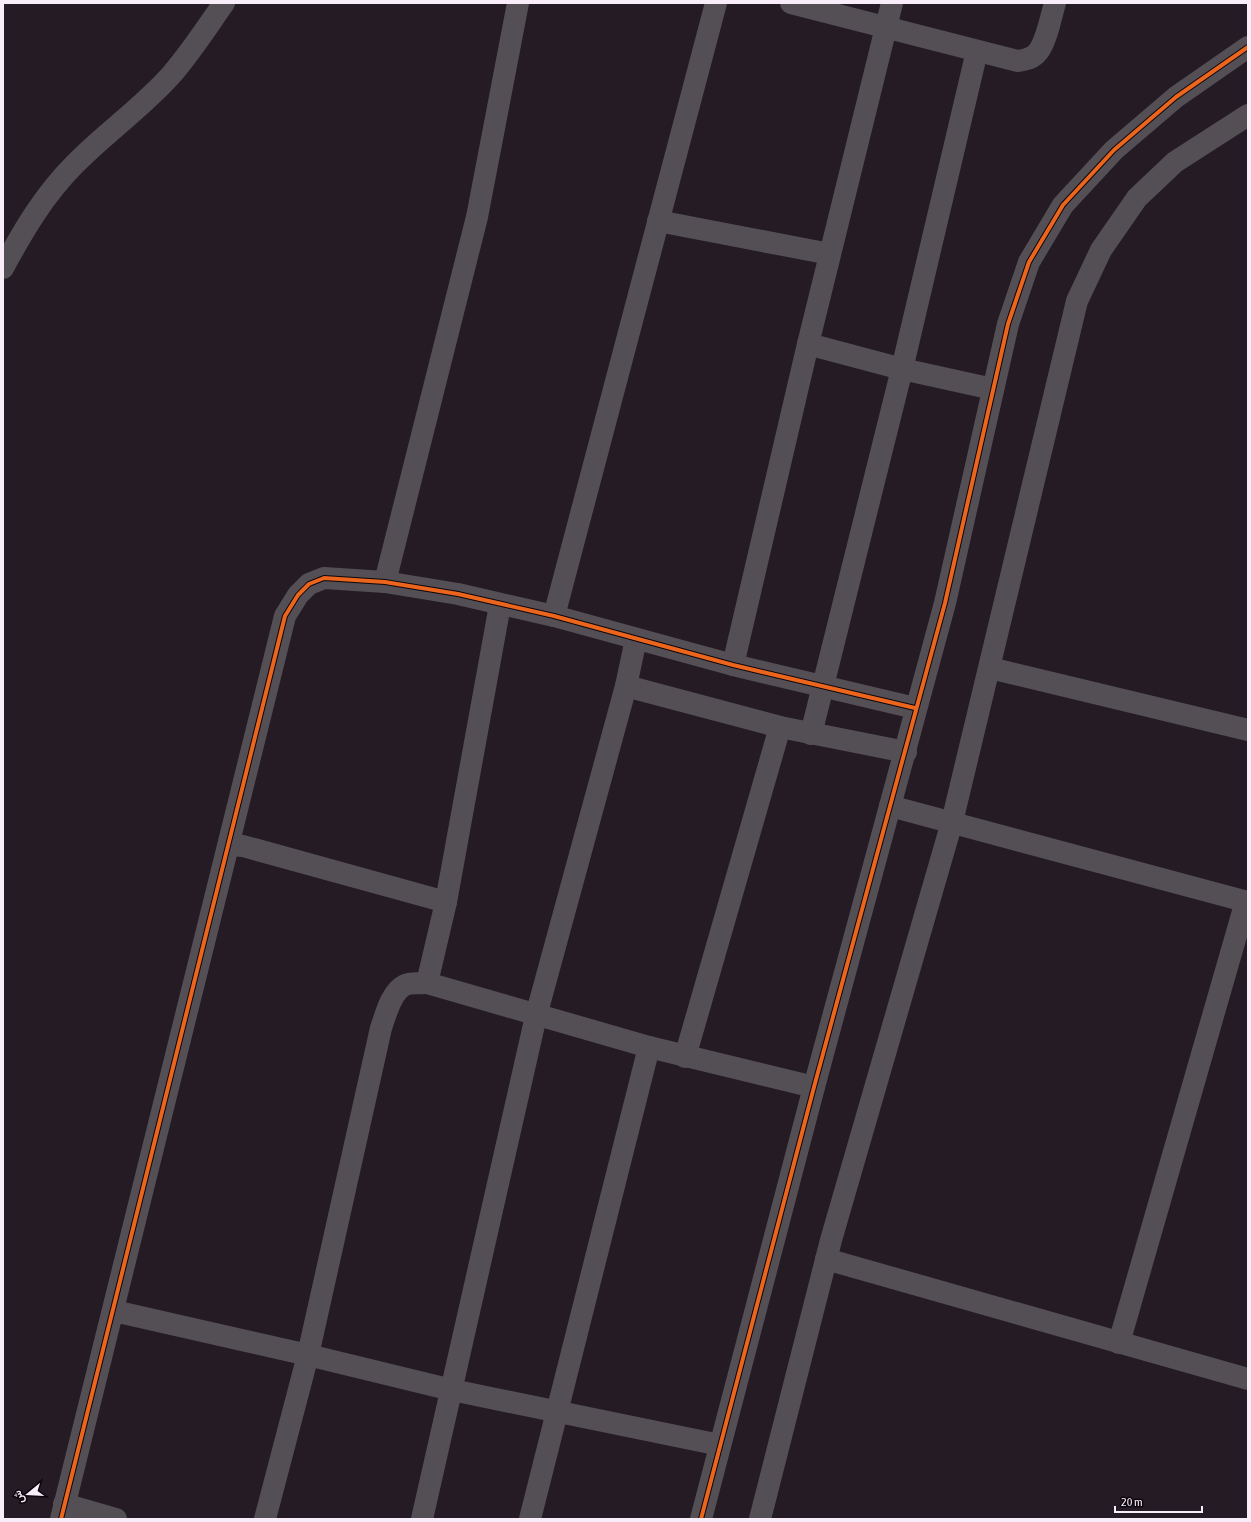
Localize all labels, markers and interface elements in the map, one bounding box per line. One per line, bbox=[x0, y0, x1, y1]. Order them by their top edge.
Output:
north arrow bbox=[8, 1474, 48, 1514]
scale bar bbox=[1115, 1488, 1202, 1514]
text: ش bbox=[11, 1489, 27, 1505]
text: 20 m bbox=[1121, 1495, 1143, 1509]

